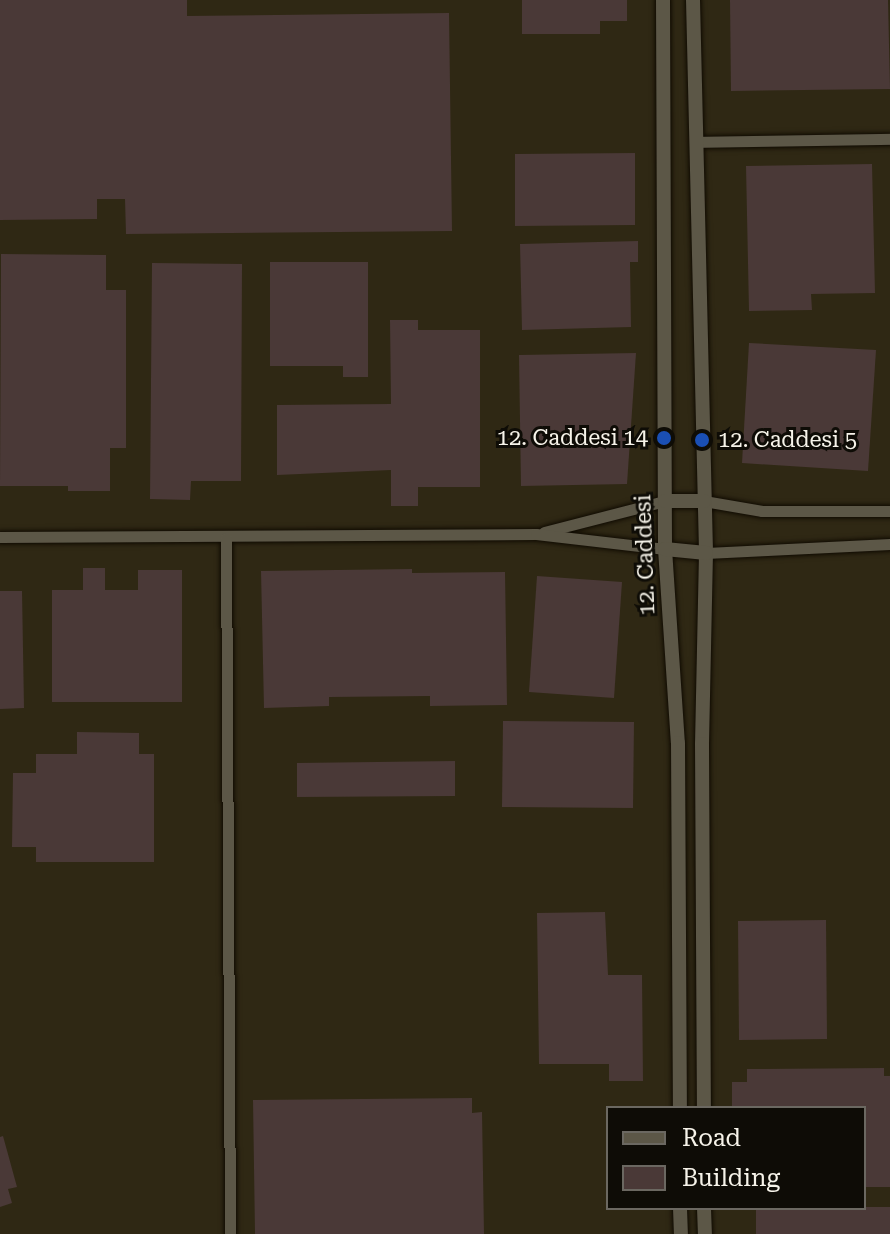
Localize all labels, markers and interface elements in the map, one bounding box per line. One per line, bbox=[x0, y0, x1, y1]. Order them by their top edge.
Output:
place label: 12. Caddesi 14 bbox=[497, 425, 648, 451]
place label: 12. Caddesi 5 bbox=[718, 427, 857, 453]
marker: 12. Caddesi 14 bbox=[655, 429, 673, 447]
marker: 12. Caddesi 5 bbox=[693, 431, 711, 449]
street label: 12. Caddesi bbox=[630, 494, 660, 616]
legend bbox=[606, 1106, 866, 1210]
text: Road bbox=[682, 1124, 741, 1152]
text: Building bbox=[682, 1164, 780, 1192]

